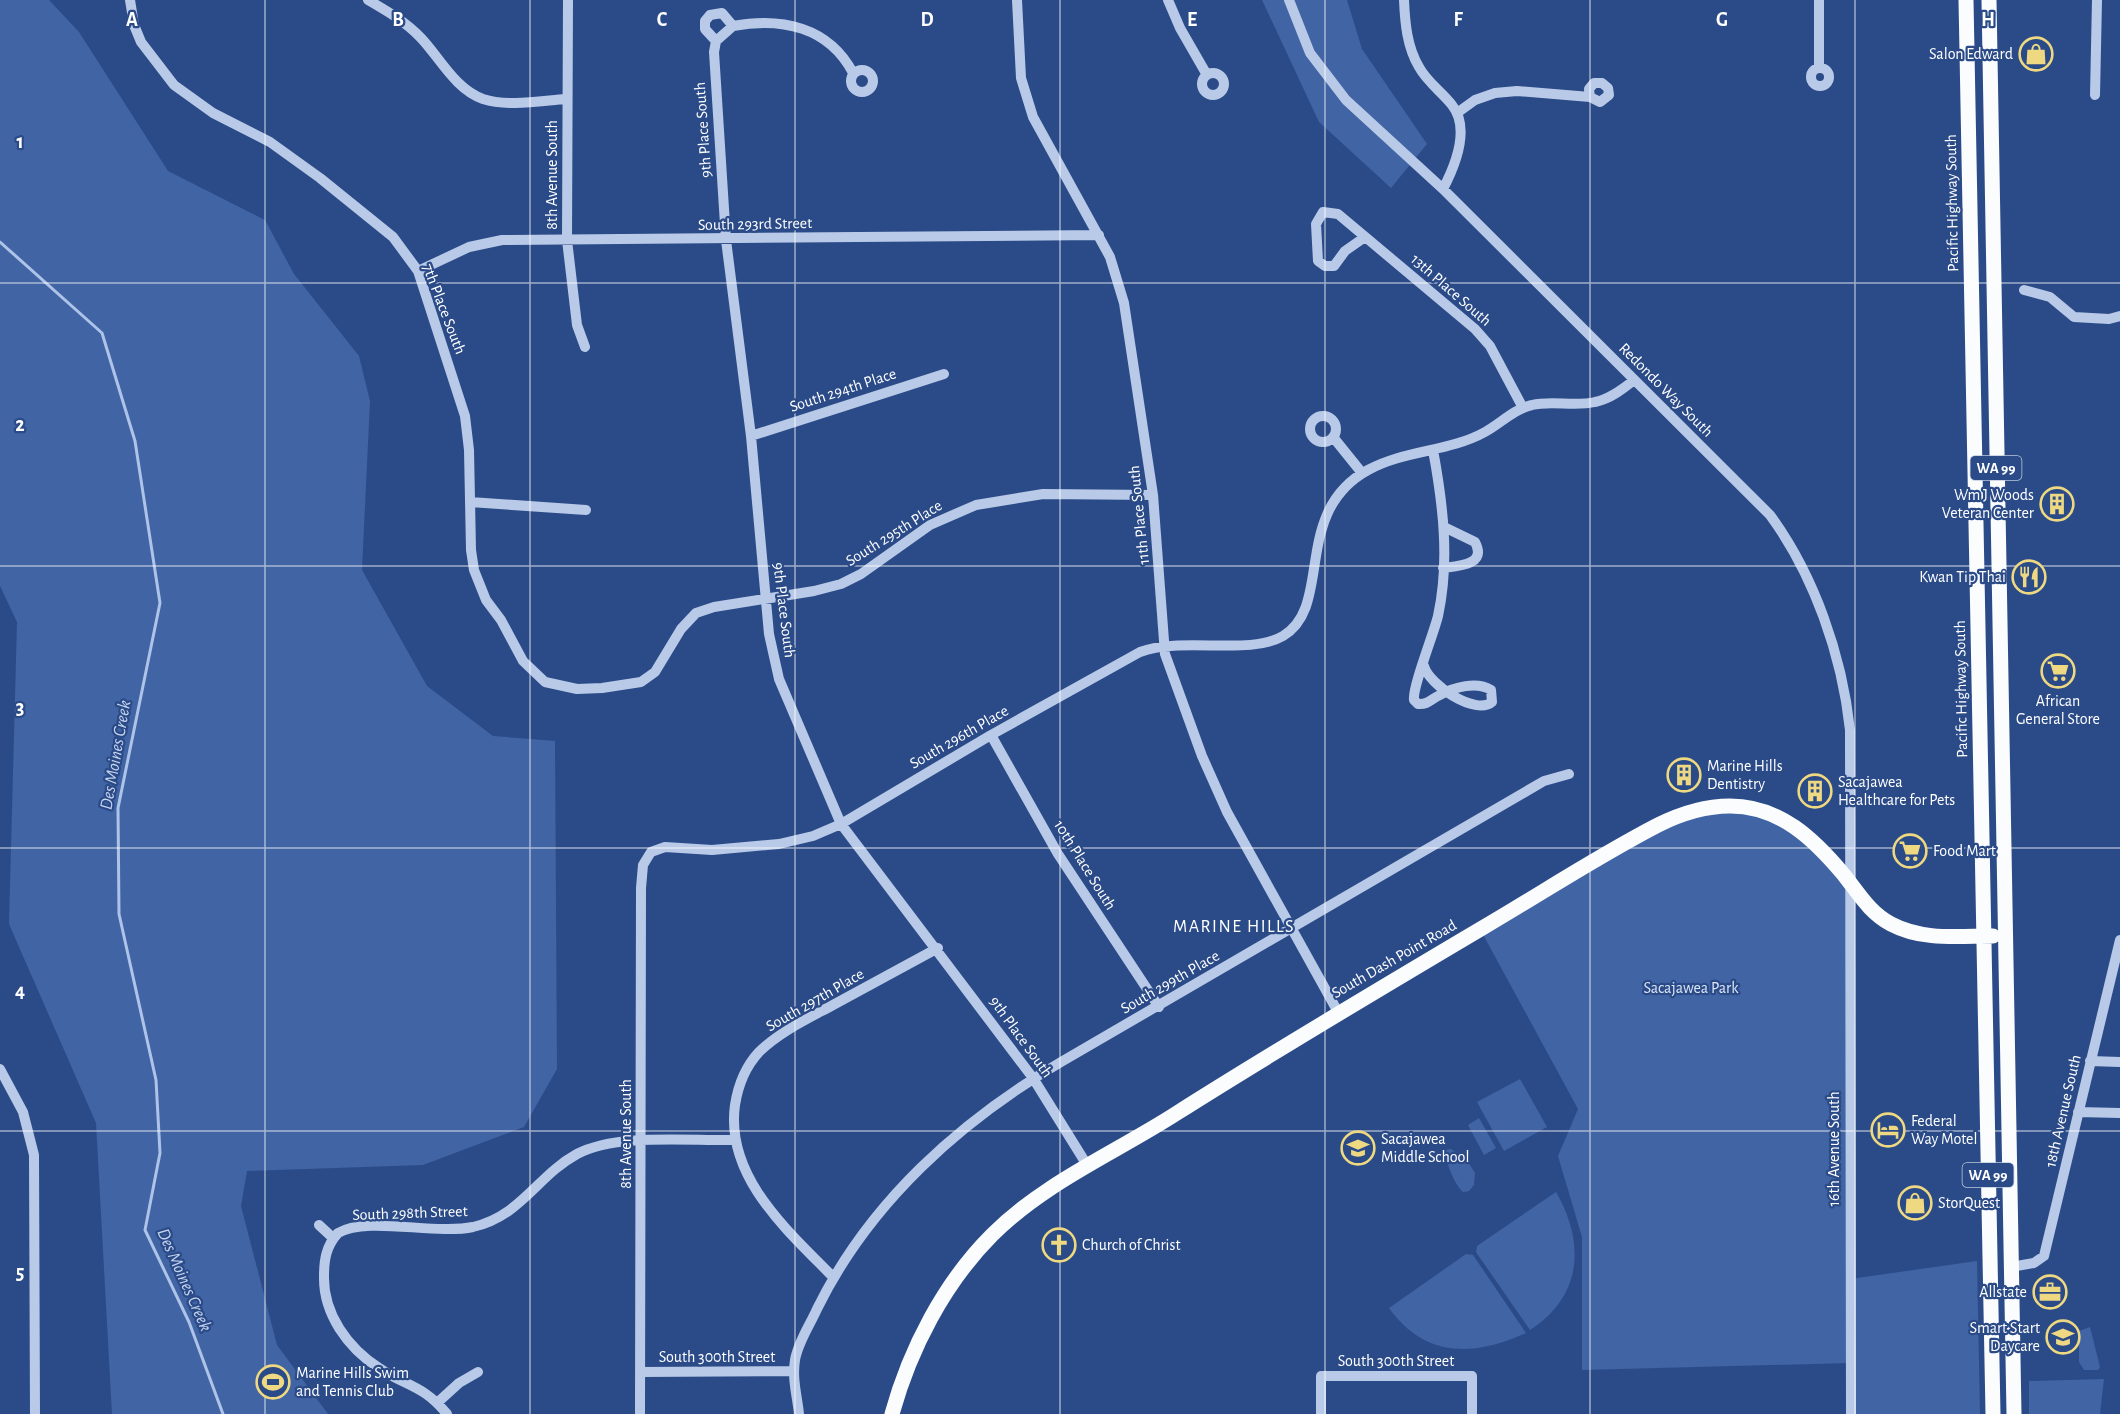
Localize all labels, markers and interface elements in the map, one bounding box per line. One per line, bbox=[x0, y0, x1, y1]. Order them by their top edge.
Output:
text: A bbox=[126, 10, 138, 30]
text: B bbox=[392, 10, 404, 30]
text: C bbox=[657, 10, 668, 30]
text: D bbox=[920, 10, 934, 30]
text: E bbox=[1187, 10, 1197, 30]
text: F bbox=[1453, 10, 1463, 30]
text: G bbox=[1716, 10, 1728, 30]
text: H bbox=[1981, 10, 1995, 30]
shop icon: Salon Edward bbox=[2018, 36, 2054, 72]
place label: Salon Edward bbox=[1929, 46, 2013, 62]
street label: 9th Place South bbox=[692, 82, 714, 178]
street label: 8th Avenue South bbox=[544, 120, 560, 230]
text: 1 bbox=[16, 132, 24, 152]
street label: Pacific Highway South bbox=[1943, 134, 1962, 272]
street label: South 293rd Street bbox=[698, 215, 812, 233]
street label: 13th Place South bbox=[1408, 251, 1494, 329]
street label: 7th Place South bbox=[419, 262, 469, 356]
street label: Redondo Way South bbox=[1615, 340, 1716, 441]
street label: South 294th Place bbox=[788, 365, 898, 415]
text: 2 bbox=[15, 415, 25, 435]
road number: WA 99 bbox=[1970, 456, 2022, 480]
street label: 11th Place South bbox=[1126, 465, 1152, 565]
building icon: Wm J Woods Veteran Center bbox=[2039, 486, 2075, 522]
place label: Wm J Woods Veteran Center bbox=[1942, 487, 2035, 521]
street label: South 295th Place bbox=[843, 497, 945, 569]
restaurant icon: Kwan Tip Thai bbox=[2011, 559, 2047, 595]
street label: 9th Place South bbox=[770, 561, 798, 659]
place label: Kwan Tip Thai bbox=[1919, 569, 2006, 585]
street label: Pacific Highway South bbox=[1952, 620, 1971, 758]
supermarket icon: African General Store bbox=[2040, 653, 2076, 689]
place label: African General Store bbox=[2016, 693, 2100, 727]
text: 3 bbox=[16, 698, 24, 718]
water label: Des Moines Creek bbox=[98, 699, 134, 811]
street label: South 296th Place bbox=[907, 702, 1011, 772]
building icon: Marine Hills Dentistry bbox=[1666, 757, 1702, 793]
place label: Marine Hills Dentistry bbox=[1707, 758, 1783, 793]
building icon: Sacajawea Healthcare for Pets bbox=[1797, 773, 1833, 809]
place label: Sacajawea Healthcare for Pets bbox=[1838, 774, 1955, 808]
street label: 10th Place South bbox=[1051, 817, 1119, 913]
supermarket icon: Food Mart bbox=[1892, 833, 1928, 869]
place label: Food Mart bbox=[1933, 843, 1996, 859]
street label: South Dash Point Road bbox=[1329, 917, 1459, 1001]
district label: MARINE HILLS bbox=[1173, 918, 1295, 936]
street label: South 299th Place bbox=[1118, 947, 1222, 1017]
street label: South 297th Place bbox=[763, 966, 867, 1034]
park label: Sacajawea Park bbox=[1643, 980, 1739, 997]
text: 4 bbox=[15, 981, 25, 1001]
street label: 9th Place South bbox=[986, 993, 1056, 1081]
street label: 18th Avenue South bbox=[2042, 1053, 2084, 1169]
street label: 8th Avenue South bbox=[618, 1079, 634, 1189]
street label: 16th Avenue South bbox=[1826, 1091, 1842, 1207]
hotel icon: Federal Way Motel bbox=[1870, 1112, 1906, 1148]
place label: Federal Way Motel bbox=[1911, 1113, 1977, 1148]
school or university icon: Sacajawea Middle School bbox=[1340, 1130, 1376, 1166]
place label: Sacajawea Middle School bbox=[1381, 1131, 1469, 1165]
road number: WA 99 bbox=[1962, 1163, 2014, 1187]
shop icon: StorQuest bbox=[1897, 1185, 1933, 1221]
place label: StorQuest bbox=[1938, 1195, 2000, 1212]
street label: South 298th Street bbox=[352, 1203, 468, 1223]
water label: Des Moines Creek bbox=[153, 1226, 215, 1334]
church icon: Church of Christ bbox=[1041, 1227, 1077, 1263]
place label: Church of Christ bbox=[1082, 1237, 1180, 1253]
text: 5 bbox=[16, 1263, 24, 1283]
office icon: Allstate bbox=[2032, 1274, 2068, 1310]
place label: Allstate bbox=[1979, 1284, 2027, 1300]
school or university icon: Smart Start Daycare bbox=[2045, 1319, 2081, 1355]
place label: Smart Start Daycare bbox=[1970, 1320, 2040, 1355]
street label: South 300th Street bbox=[659, 1349, 775, 1365]
street label: South 300th Street bbox=[1338, 1353, 1454, 1369]
sports icon: Marine Hills Swim and Tennis Club bbox=[255, 1364, 291, 1400]
place label: Marine Hills Swim and Tennis Club bbox=[296, 1365, 409, 1399]

